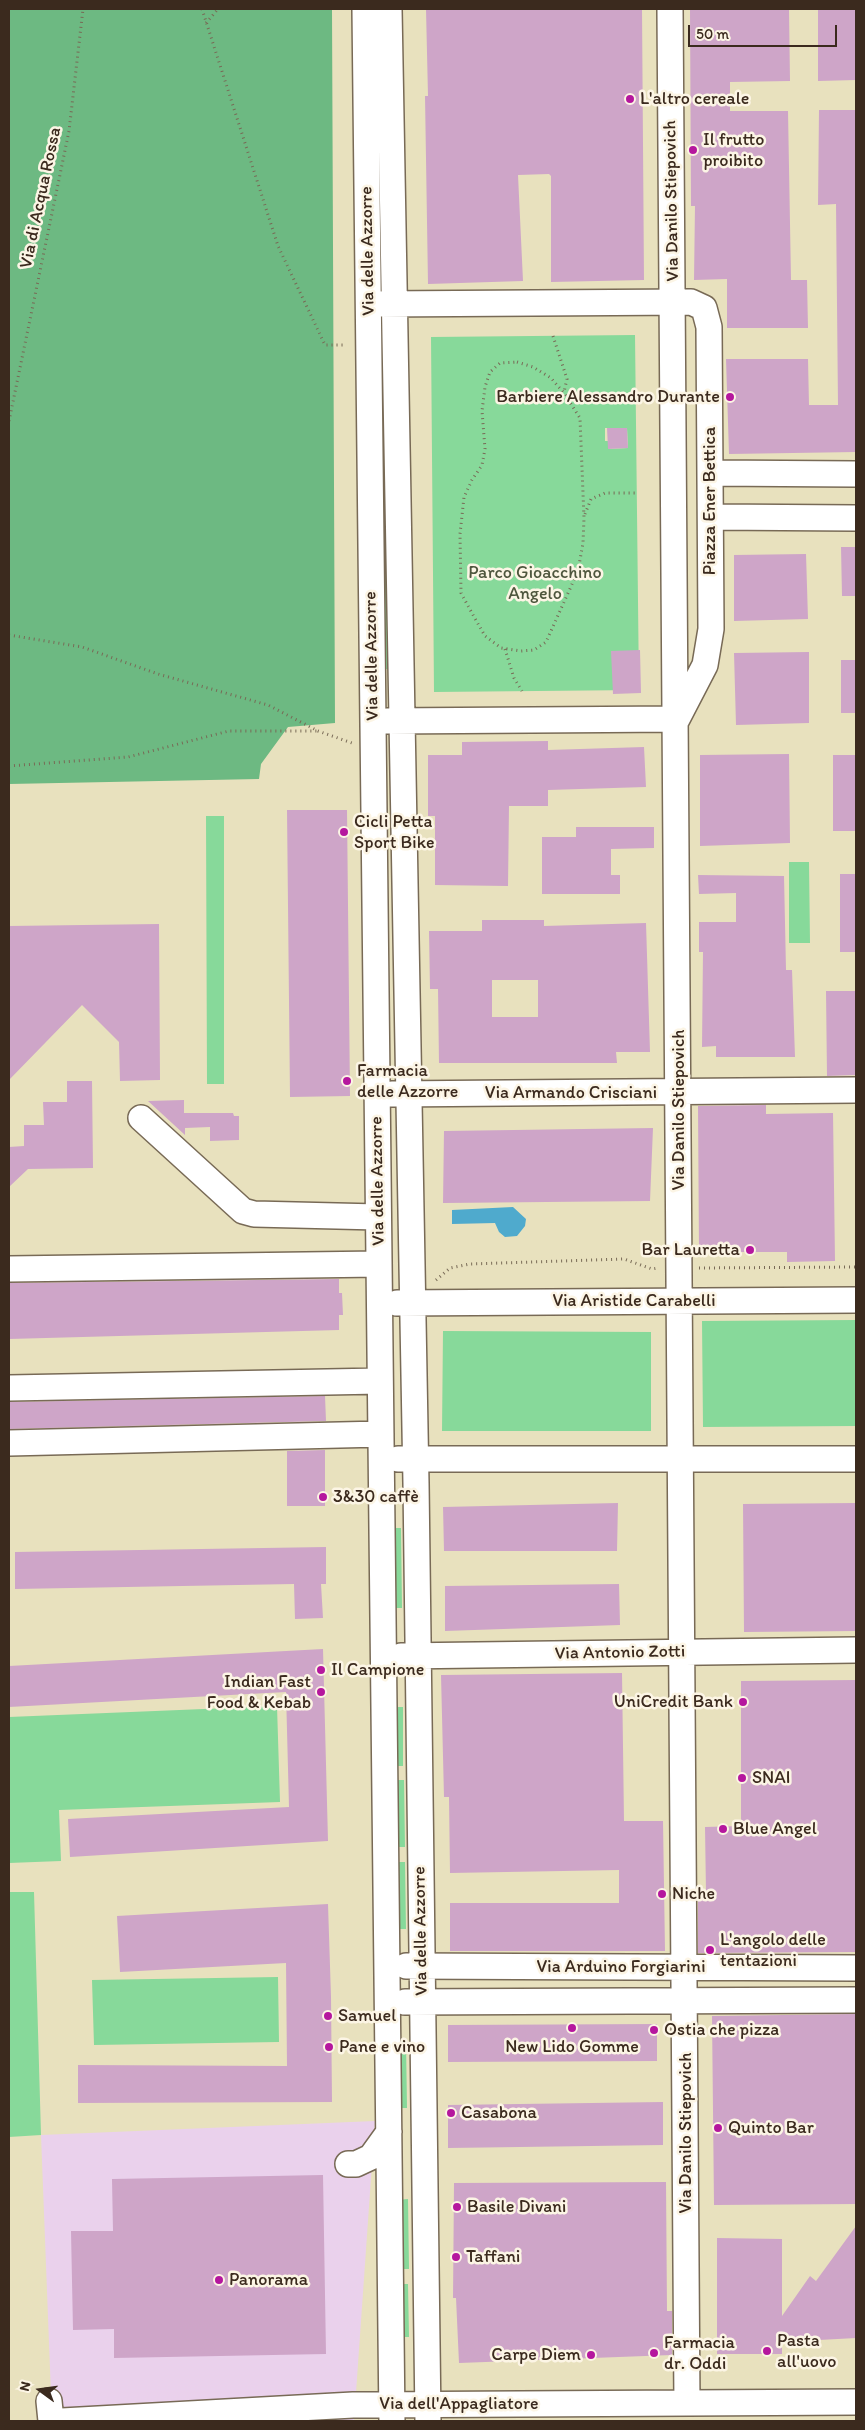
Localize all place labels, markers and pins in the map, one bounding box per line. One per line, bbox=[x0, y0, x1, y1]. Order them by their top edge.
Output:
place label: L'altro cereale bbox=[640, 88, 749, 110]
marker: L'altro cereale bbox=[624, 93, 636, 105]
place label: Il frutto proibito bbox=[703, 129, 764, 172]
marker: Il frutto proibito bbox=[687, 144, 699, 156]
place label: Barbiere Alessandro Durante bbox=[496, 386, 720, 408]
marker: Barbiere Alessandro Durante bbox=[724, 391, 736, 403]
place label: Cicli Petta Sport Bike bbox=[354, 811, 435, 854]
marker: Cicli Petta Sport Bike bbox=[338, 826, 350, 838]
place label: Farmacia delle Azzorre bbox=[357, 1060, 458, 1102]
marker: Farmacia delle Azzorre bbox=[341, 1075, 353, 1087]
place label: Bar Lauretta bbox=[641, 1239, 740, 1261]
marker: Bar Lauretta bbox=[744, 1244, 756, 1256]
place label: 3&30 caffè bbox=[333, 1486, 419, 1508]
marker: 3&30 caffè bbox=[317, 1491, 329, 1503]
place label: Il Campione bbox=[331, 1659, 424, 1681]
marker: Il Campione bbox=[315, 1664, 327, 1676]
place label: Indian Fast Food & Kebab bbox=[207, 1671, 311, 1714]
marker: Indian Fast Food & Kebab bbox=[315, 1686, 327, 1698]
place label: UniCredit Bank bbox=[614, 1691, 733, 1713]
marker: UniCredit Bank bbox=[737, 1696, 749, 1708]
place label: SNAI bbox=[752, 1767, 790, 1789]
marker: SNAI bbox=[736, 1772, 748, 1784]
place label: Blue Angel bbox=[733, 1818, 817, 1840]
marker: Blue Angel bbox=[717, 1823, 729, 1835]
place label: Niche bbox=[672, 1883, 715, 1905]
marker: Niche bbox=[656, 1888, 668, 1900]
place label: L'angolo delle tentazioni bbox=[720, 1929, 826, 1972]
marker: L'angolo delle tentazioni bbox=[704, 1944, 716, 1956]
place label: Samuel bbox=[338, 2005, 396, 2027]
marker: Samuel bbox=[322, 2010, 334, 2022]
place label: Ostia che pizza bbox=[664, 2019, 779, 2041]
marker: New Lido Gomme bbox=[566, 2022, 578, 2034]
marker: Ostia che pizza bbox=[648, 2024, 660, 2036]
place label: Pane e vino bbox=[339, 2036, 425, 2058]
place label: New Lido Gomme bbox=[505, 2036, 639, 2058]
marker: Pane e vino bbox=[323, 2041, 335, 2053]
place label: Casabona bbox=[461, 2102, 537, 2124]
marker: Casabona bbox=[445, 2107, 457, 2119]
place label: Quinto Bar bbox=[728, 2117, 814, 2139]
marker: Quinto Bar bbox=[712, 2122, 724, 2134]
place label: Basile Divani bbox=[467, 2196, 566, 2218]
marker: Basile Divani bbox=[451, 2201, 463, 2213]
place label: Taffani bbox=[466, 2246, 520, 2268]
marker: Taffani bbox=[450, 2251, 462, 2263]
place label: Panorama bbox=[229, 2269, 308, 2291]
marker: Panorama bbox=[213, 2274, 225, 2286]
place label: Pasta all'uovo bbox=[777, 2330, 836, 2372]
place label: Farmacia dr. Oddi bbox=[664, 2332, 735, 2374]
place label: Carpe Diem bbox=[491, 2344, 581, 2366]
marker: Pasta all'uovo bbox=[761, 2345, 773, 2357]
marker: Farmacia dr. Oddi bbox=[648, 2347, 660, 2359]
marker: Carpe Diem bbox=[585, 2349, 597, 2361]

